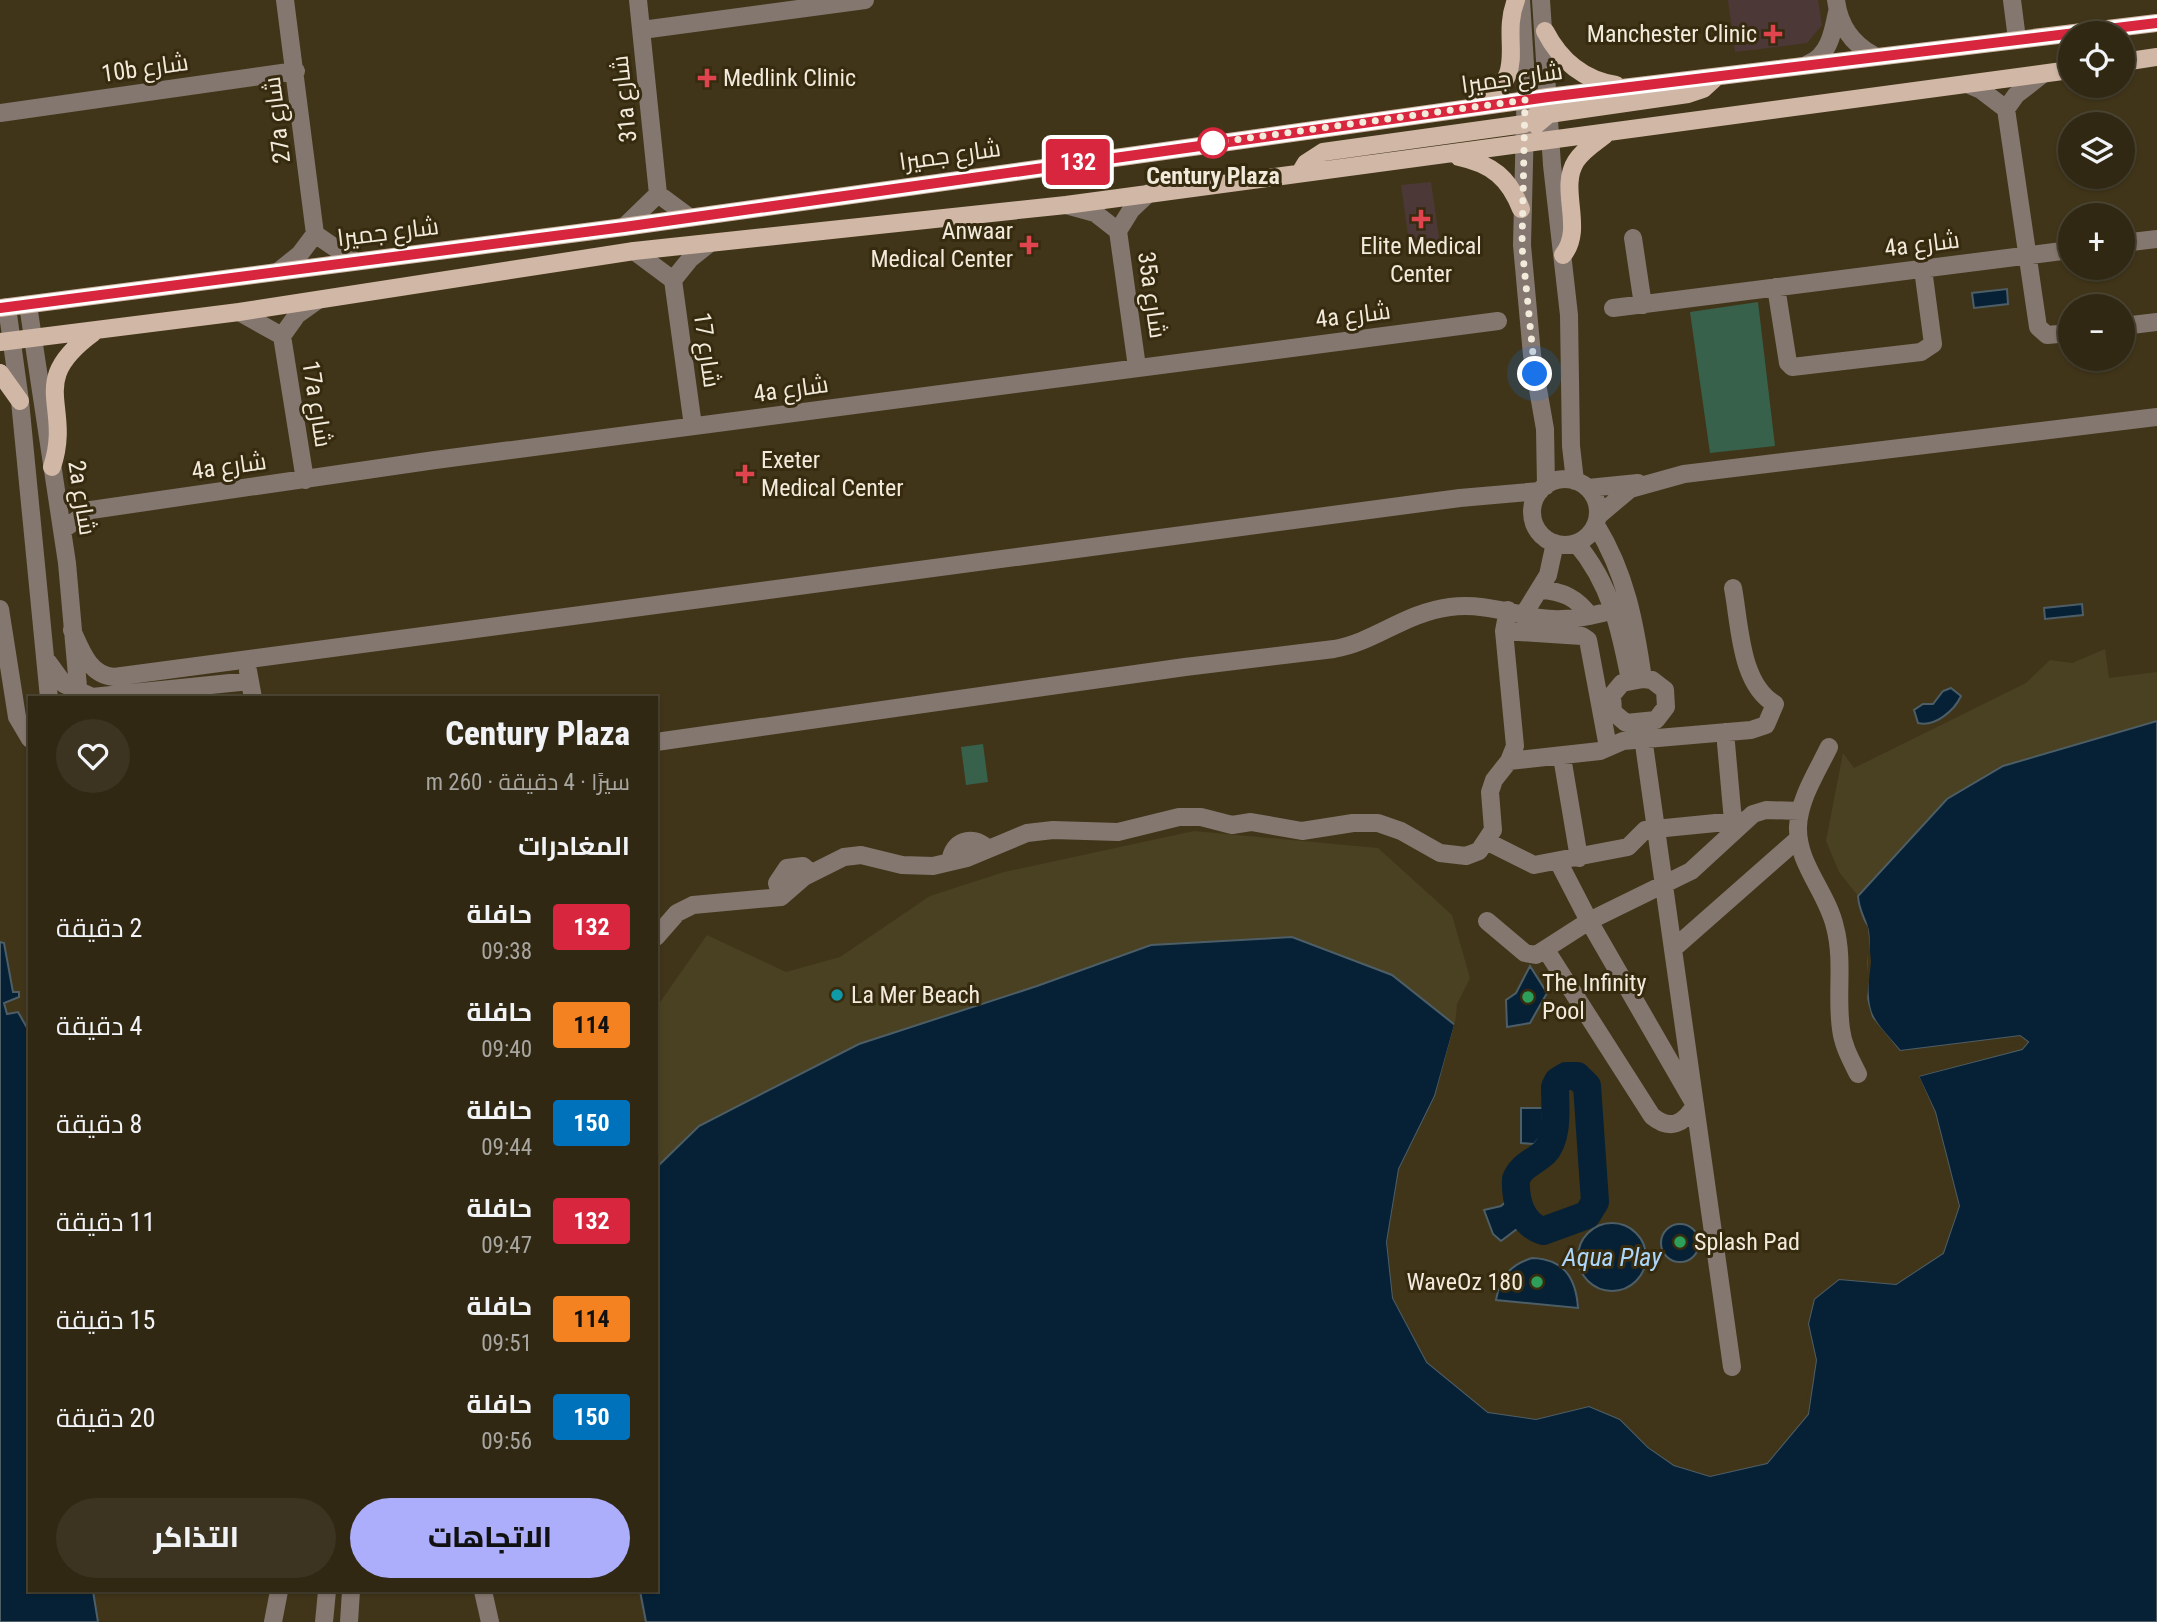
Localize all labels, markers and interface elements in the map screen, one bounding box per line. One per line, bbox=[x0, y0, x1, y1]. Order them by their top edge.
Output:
place label: Manchester Clinic bbox=[1587, 20, 1757, 48]
map controls bbox=[2058, 21, 2135, 371]
button: locate bbox=[2058, 21, 2135, 98]
marker: Manchester Clinic bbox=[1763, 24, 1783, 44]
street label: 10b شارع bbox=[100, 48, 191, 90]
street label: 31a شارع bbox=[606, 54, 644, 144]
street label: شارع جميرا bbox=[1459, 57, 1565, 101]
place label: Medlink Clinic bbox=[723, 64, 856, 92]
marker: Medlink Clinic bbox=[697, 68, 717, 88]
street label: 27a شارع bbox=[258, 75, 298, 165]
button: layers bbox=[2058, 112, 2135, 189]
marker: Century Plaza bbox=[1198, 128, 1228, 158]
street label: شارع جميرا bbox=[897, 134, 1003, 178]
line badge: 132 bbox=[1038, 139, 1118, 185]
text: 132 bbox=[1060, 148, 1096, 176]
place label: Century Plaza bbox=[1146, 162, 1280, 190]
button: + bbox=[2058, 203, 2135, 280]
marker: Elite Medical Center bbox=[1411, 209, 1431, 229]
street label: شارع جميرا bbox=[336, 212, 441, 254]
place label: Anwaar Medical Center bbox=[870, 217, 1013, 273]
street label: 4a شارع bbox=[1883, 226, 1961, 264]
place label: Elite Medical Center bbox=[1360, 232, 1482, 288]
marker: Anwaar Medical Center bbox=[1019, 235, 1039, 255]
street label: 35a شارع bbox=[1130, 250, 1172, 340]
button: − bbox=[2058, 294, 2135, 371]
street label: 4a شارع bbox=[1314, 297, 1392, 335]
street label: شارع 17 bbox=[686, 311, 726, 390]
your location bbox=[1517, 356, 1552, 391]
street label: 17a شارع bbox=[294, 359, 338, 450]
street label: 4a شارع bbox=[752, 370, 831, 410]
place label: Exeter Medical Center bbox=[761, 446, 904, 502]
street label: 4a شارع bbox=[190, 447, 269, 487]
street label: 2a شارع bbox=[60, 459, 102, 538]
marker: Exeter Medical Center bbox=[735, 464, 755, 484]
text: Century Plaza bbox=[445, 714, 630, 753]
button: heart bbox=[56, 719, 130, 793]
text: سيرًا · 4 دقيقة · 260 m bbox=[426, 769, 630, 796]
text: المغادرات bbox=[518, 831, 630, 861]
text: حافلة bbox=[467, 899, 532, 929]
text: 2 دقيقة bbox=[56, 913, 142, 943]
text: 132 bbox=[573, 913, 610, 941]
text: 09:38 bbox=[481, 938, 532, 965]
place label: The Infinity Pool bbox=[1542, 969, 1646, 1025]
place label: La Mer Beach bbox=[851, 981, 980, 1009]
marker: La Mer Beach bbox=[829, 987, 845, 1003]
marker: The Infinity Pool bbox=[1520, 989, 1536, 1005]
text: حافلة bbox=[467, 997, 532, 1027]
text: 4 دقيقة bbox=[56, 1011, 142, 1041]
text: 114 bbox=[573, 1011, 610, 1039]
text: 09:40 bbox=[481, 1036, 532, 1063]
text: حافلة bbox=[467, 1095, 532, 1125]
text: 8 دقيقة bbox=[56, 1109, 142, 1139]
text: 150 bbox=[573, 1109, 610, 1137]
text: 09:44 bbox=[481, 1134, 532, 1161]
text: حافلة bbox=[467, 1193, 532, 1223]
text: 11 دقيقة bbox=[56, 1207, 155, 1237]
text: 132 bbox=[573, 1207, 610, 1235]
place label: Splash Pad bbox=[1694, 1228, 1800, 1256]
text: 09:47 bbox=[481, 1232, 532, 1259]
marker: Splash Pad bbox=[1672, 1234, 1688, 1250]
water label: Aqua Play bbox=[1561, 1242, 1663, 1272]
place label: WaveOz 180 bbox=[1406, 1268, 1523, 1296]
marker: WaveOz 180 bbox=[1529, 1274, 1545, 1290]
text: حافلة bbox=[467, 1291, 532, 1321]
text: 15 دقيقة bbox=[56, 1305, 155, 1335]
text: 114 bbox=[573, 1305, 610, 1333]
text: 09:51 bbox=[481, 1330, 532, 1357]
text: حافلة bbox=[467, 1389, 532, 1419]
text: 20 دقيقة bbox=[56, 1403, 155, 1433]
text: 150 bbox=[573, 1403, 610, 1431]
text: 09:56 bbox=[481, 1428, 532, 1455]
button: التذاكر bbox=[56, 1498, 336, 1578]
button: الاتجاهات bbox=[350, 1498, 630, 1578]

